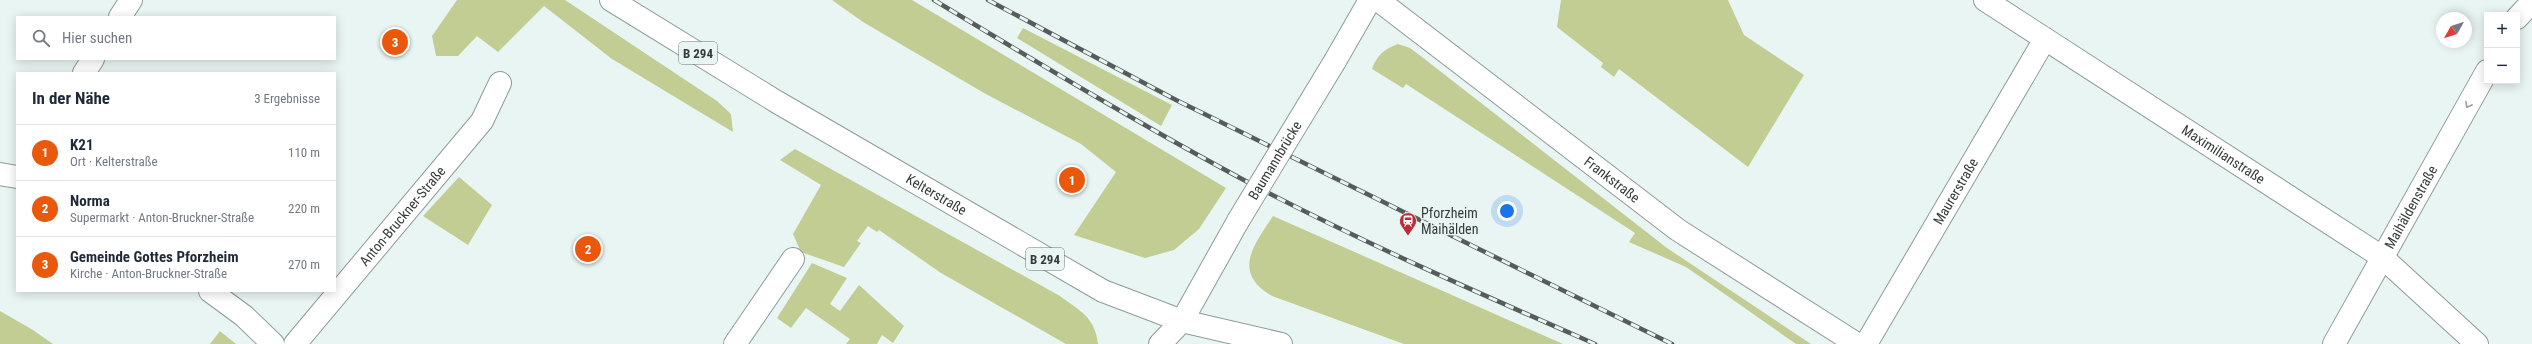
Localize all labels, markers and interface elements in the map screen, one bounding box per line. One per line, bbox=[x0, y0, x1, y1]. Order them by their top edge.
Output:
north arrow bbox=[2436, 12, 2472, 48]
map controls bbox=[2484, 12, 2520, 84]
button: + bbox=[2484, 12, 2520, 48]
search box bbox=[16, 16, 336, 60]
icon: search bbox=[30, 27, 52, 49]
pin: 3 bbox=[382, 27, 408, 57]
text: Hier suchen bbox=[62, 29, 132, 47]
road number: B 294 bbox=[679, 42, 717, 64]
button: − bbox=[2484, 48, 2520, 84]
text: In der Nähe bbox=[32, 88, 110, 108]
text: 3 Ergebnisse bbox=[254, 91, 320, 106]
one-way arrow bbox=[2465, 101, 2472, 108]
street label: Baumannbrücke bbox=[1245, 118, 1305, 203]
street label: Maximilianstraße bbox=[2179, 122, 2268, 187]
text: K21 bbox=[70, 136, 93, 154]
text: 1 bbox=[42, 145, 48, 160]
text: 110 m bbox=[288, 145, 320, 160]
street label: Frankstraße bbox=[1581, 153, 1643, 206]
text: Ort · Kelterstraße bbox=[70, 154, 158, 169]
street label: Maurerstraße bbox=[1930, 155, 1981, 227]
street label: Maihäldenstraße bbox=[2381, 162, 2441, 251]
street label: Anton-Bruckner-Straße bbox=[356, 163, 449, 269]
pin: 1 bbox=[1059, 165, 1085, 195]
street label: Kelterstraße bbox=[903, 171, 970, 218]
text: Norma bbox=[70, 192, 110, 210]
text: 2 bbox=[42, 201, 48, 216]
text: 220 m bbox=[288, 201, 320, 216]
your location bbox=[1497, 201, 1517, 221]
place label: Pforzheim Maihälden bbox=[1421, 205, 1478, 237]
text: Supermarkt · Anton-Bruckner-Straße bbox=[70, 210, 254, 225]
station icon: Pforzheim Maihälden bbox=[1398, 211, 1418, 236]
pin: 2 bbox=[575, 234, 601, 264]
text: Gemeinde Gottes Pforzheim bbox=[70, 248, 239, 266]
road number: B 294 bbox=[1026, 248, 1064, 270]
text: 3 bbox=[42, 257, 48, 272]
text: 270 m bbox=[288, 257, 320, 272]
text: Kirche · Anton-Bruckner-Straße bbox=[70, 266, 227, 281]

